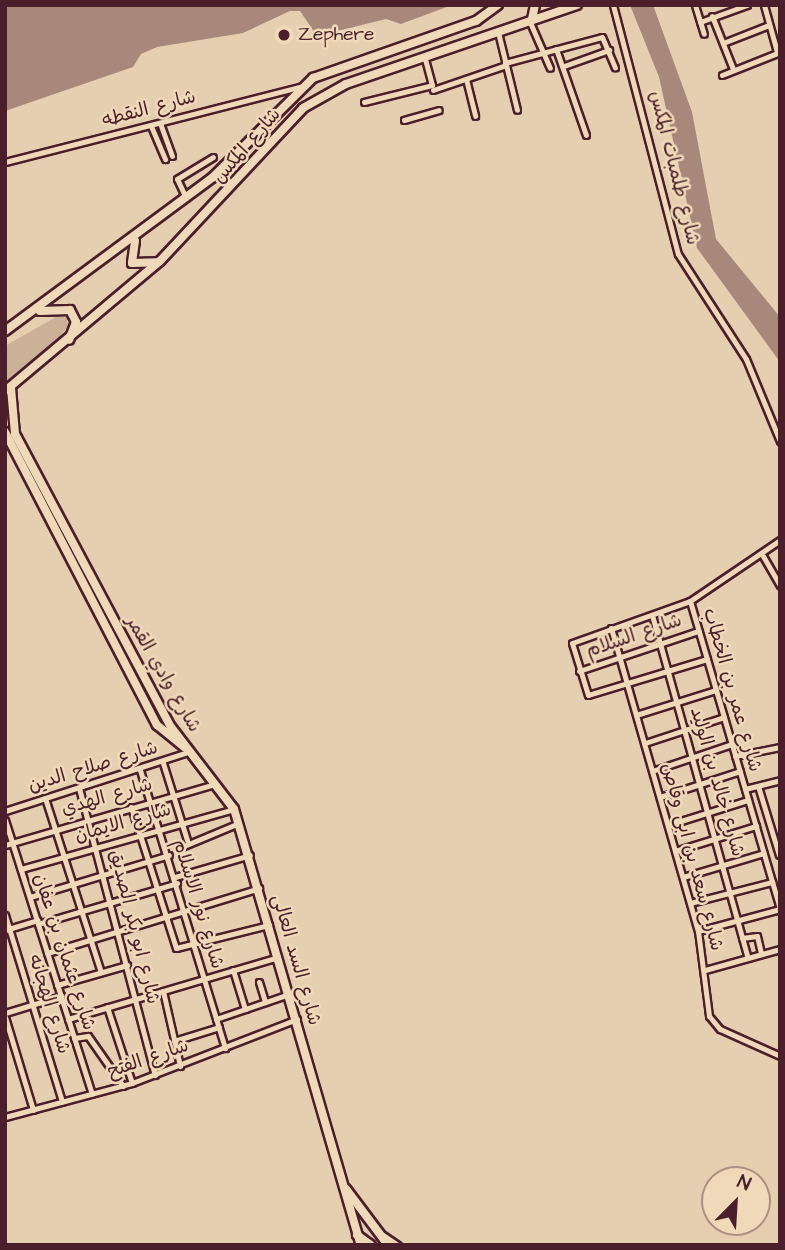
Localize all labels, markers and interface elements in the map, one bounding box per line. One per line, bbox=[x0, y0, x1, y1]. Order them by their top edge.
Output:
place label: Zephere bbox=[298, 24, 374, 46]
marker: Zephere bbox=[276, 27, 292, 43]
street label: شارع النقطه bbox=[100, 86, 198, 132]
street label: شارع طلمبات المكس bbox=[644, 89, 704, 247]
street label: شارع المكس bbox=[208, 104, 286, 188]
street label: شارع عمر بن الخطاب bbox=[698, 605, 766, 775]
street label: شارع السلام bbox=[583, 609, 685, 663]
street label: شارع وادي القمر bbox=[120, 612, 206, 736]
street label: شارع خالد بن الوليد bbox=[685, 705, 749, 859]
street label: شارع صلاح الدين bbox=[25, 736, 161, 798]
street label: شارع سعد بن ابى وقاص bbox=[656, 761, 728, 953]
street label: شارع الهدي bbox=[59, 773, 155, 821]
street label: شارع الايمان bbox=[72, 798, 174, 848]
street label: شارع نور الاسلام bbox=[167, 836, 229, 972]
street label: شارع ابو بكر الصديق bbox=[104, 848, 164, 1006]
street label: شارع عثمان بن عفان bbox=[28, 871, 100, 1033]
street label: شارع السد العالى bbox=[266, 892, 326, 1028]
street label: شارع الهجانه bbox=[23, 951, 75, 1057]
street label: شارع الفتح bbox=[104, 1034, 192, 1084]
north arrow bbox=[701, 1166, 771, 1236]
text: N bbox=[733, 1168, 755, 1198]

